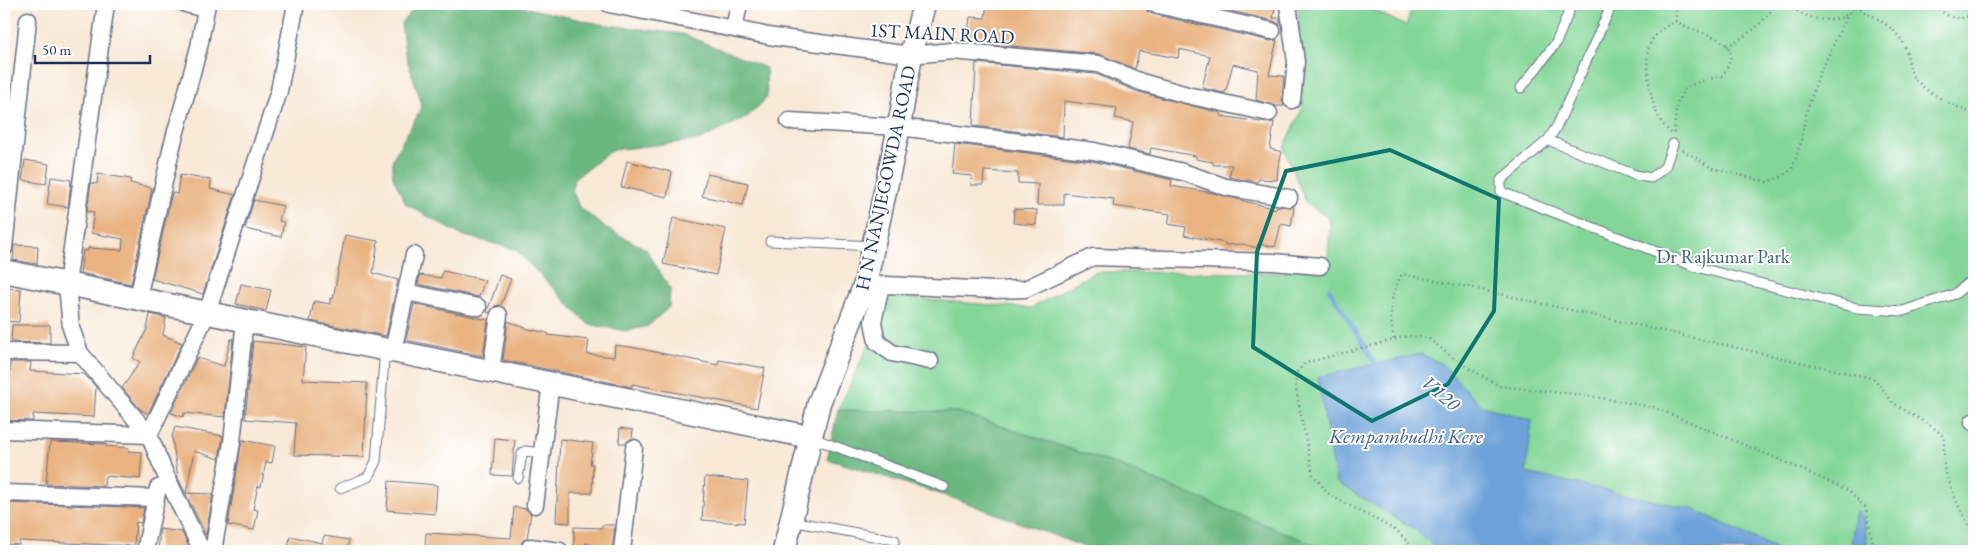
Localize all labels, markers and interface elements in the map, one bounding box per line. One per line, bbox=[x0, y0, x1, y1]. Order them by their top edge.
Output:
street label: 1ST MAIN ROAD bbox=[869, 17, 1015, 50]
scale bar bbox=[35, 32, 150, 64]
text: 50 m bbox=[42, 40, 71, 59]
street label: H N NANJEGOWDA ROAD bbox=[849, 63, 922, 293]
park label: Dr Rajkumar Park bbox=[1656, 244, 1791, 269]
water label: V120 bbox=[1416, 369, 1467, 418]
water label: Kempambudhi Kere bbox=[1328, 423, 1483, 449]

